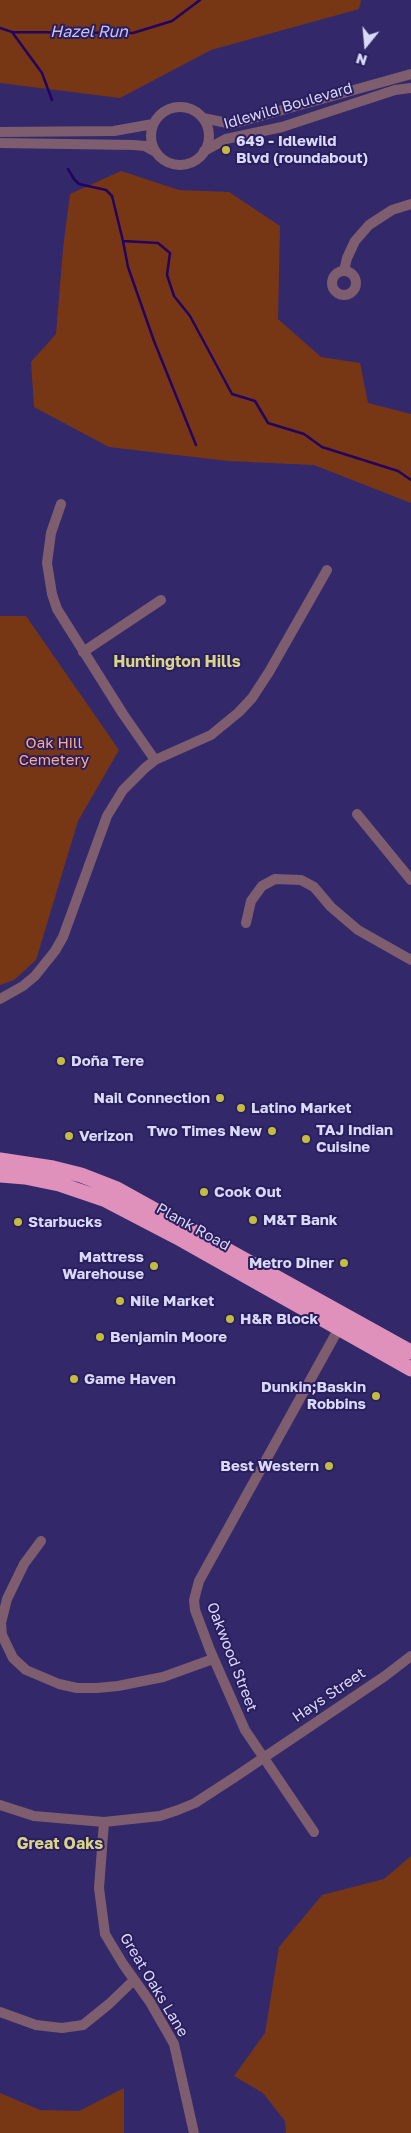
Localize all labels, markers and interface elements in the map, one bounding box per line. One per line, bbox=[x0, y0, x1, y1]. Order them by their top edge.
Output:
north arrow bbox=[341, 20, 391, 70]
water label: Hazel Run bbox=[50, 22, 128, 42]
text: N bbox=[354, 50, 369, 70]
street label: Idlewild Boulevard bbox=[221, 79, 355, 133]
place label: 649 - Idlewild Blvd (roundabout) bbox=[236, 132, 368, 167]
marker: 649 - Idlewild Blvd (roundabout) bbox=[220, 144, 232, 156]
district label: Huntington Hills bbox=[113, 652, 241, 672]
park label: Oak Hill Cemetery bbox=[19, 734, 89, 769]
place label: Doña Tere bbox=[71, 1052, 144, 1070]
marker: Doña Tere bbox=[55, 1055, 67, 1067]
place label: Nail Connection bbox=[94, 1089, 210, 1107]
marker: Nail Connection bbox=[214, 1092, 226, 1104]
place label: Latino Market bbox=[251, 1099, 351, 1117]
marker: Latino Market bbox=[235, 1102, 247, 1114]
place label: TAJ Indian Cuisine bbox=[316, 1121, 393, 1156]
place label: Two Times New bbox=[147, 1122, 262, 1140]
marker: Two Times New bbox=[266, 1125, 278, 1137]
place label: Verizon bbox=[79, 1127, 133, 1145]
marker: Verizon bbox=[63, 1130, 75, 1142]
marker: TAJ Indian Cuisine bbox=[300, 1133, 312, 1145]
place label: Cook Out bbox=[214, 1183, 282, 1201]
marker: Cook Out bbox=[198, 1186, 210, 1198]
street label: Plank Road bbox=[153, 1199, 233, 1255]
place label: M&T Bank bbox=[263, 1211, 338, 1229]
place label: Starbucks bbox=[28, 1213, 102, 1231]
marker: M&T Bank bbox=[247, 1214, 259, 1226]
marker: Starbucks bbox=[12, 1216, 24, 1228]
place label: Mattress Warehouse bbox=[62, 1248, 144, 1283]
place label: Metro Diner bbox=[249, 1254, 334, 1272]
marker: Metro Diner bbox=[338, 1257, 350, 1269]
marker: Mattress Warehouse bbox=[148, 1260, 160, 1272]
place label: Nile Market bbox=[130, 1292, 214, 1310]
marker: Nile Market bbox=[114, 1295, 126, 1307]
place label: H&R Block bbox=[240, 1310, 318, 1328]
marker: H&R Block bbox=[224, 1313, 236, 1325]
place label: Benjamin Moore bbox=[110, 1328, 227, 1346]
marker: Benjamin Moore bbox=[94, 1331, 106, 1343]
place label: Game Haven bbox=[84, 1370, 176, 1388]
marker: Game Haven bbox=[68, 1373, 80, 1385]
place label: Dunkin;Baskin Robbins bbox=[261, 1378, 366, 1413]
marker: Dunkin;Baskin Robbins bbox=[370, 1390, 382, 1402]
place label: Best Western bbox=[220, 1457, 319, 1475]
marker: Best Western bbox=[323, 1460, 335, 1472]
street label: Oakwood Street bbox=[203, 1600, 261, 1714]
street label: Hays Street bbox=[289, 1664, 369, 1726]
district label: Great Oaks bbox=[17, 1834, 103, 1854]
street label: Great Oaks Lane bbox=[116, 1930, 192, 2040]

